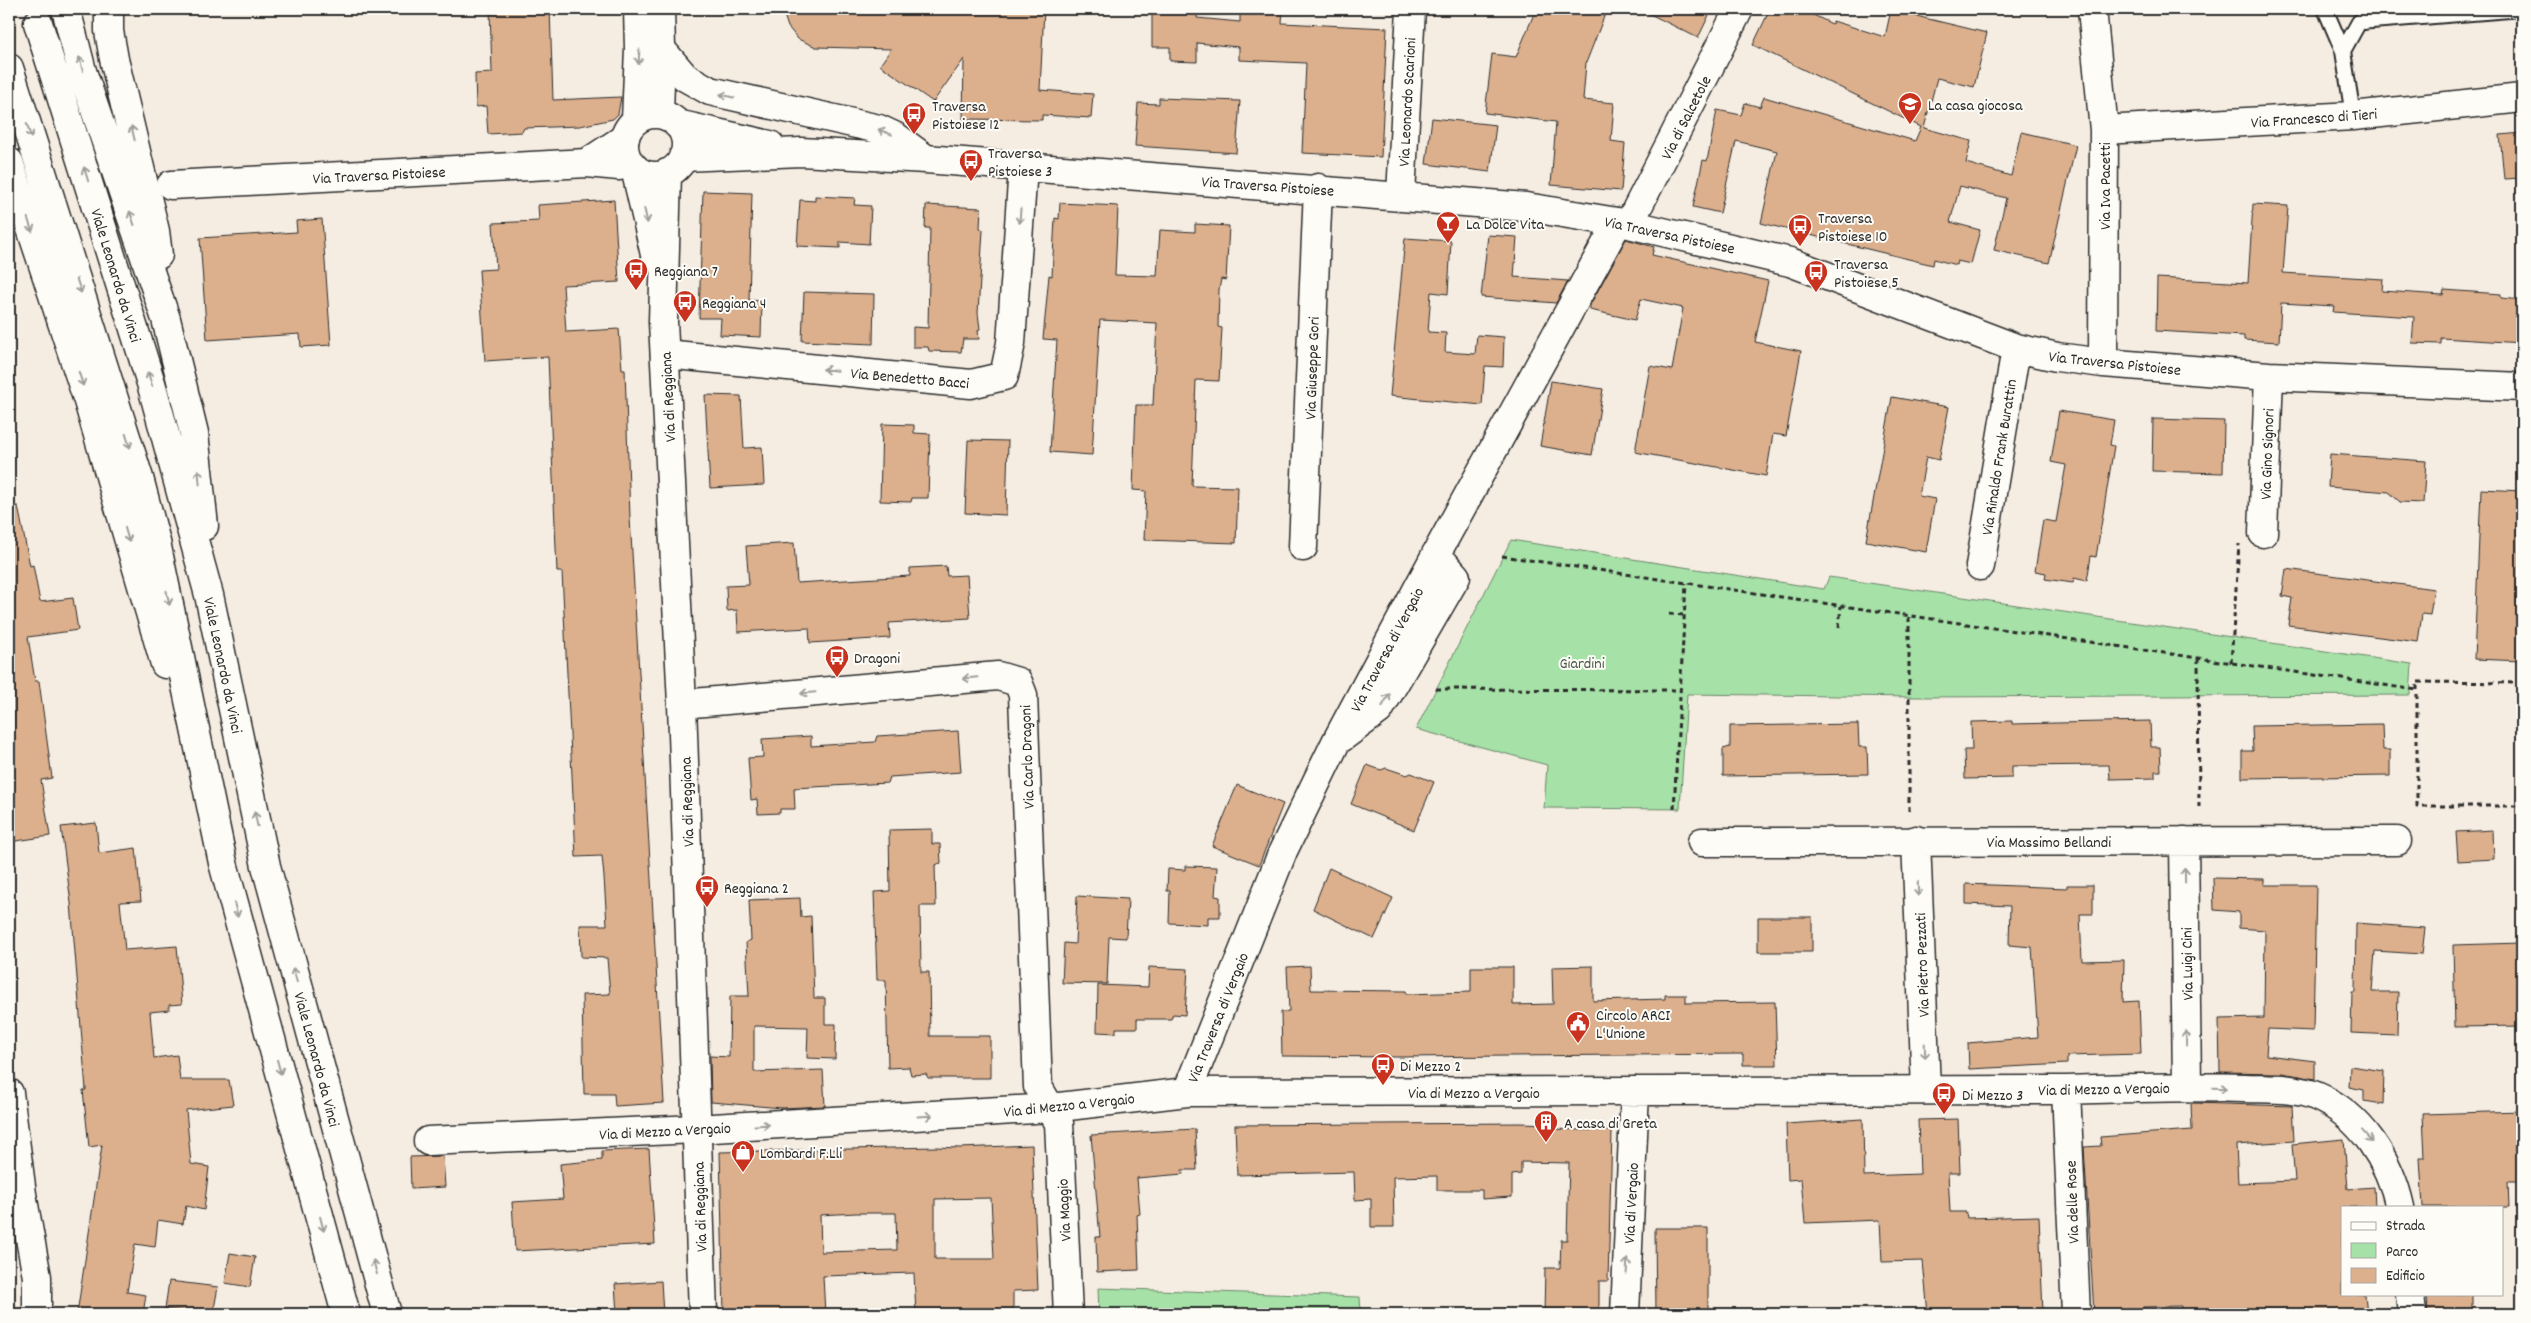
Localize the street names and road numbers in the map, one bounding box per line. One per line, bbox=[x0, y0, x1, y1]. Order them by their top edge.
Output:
street label: Via Leonardo Scarioni bbox=[1394, 37, 1423, 167]
street label: Via di Salcetole bbox=[1656, 72, 1718, 164]
street label: Via Francesco di Tieri bbox=[2250, 104, 2378, 135]
street label: Via Iva Pacetti bbox=[2095, 142, 2118, 230]
street label: Via Traversa Pistoiese bbox=[312, 162, 446, 191]
street label: Via Traversa Pistoiese bbox=[1201, 171, 1335, 204]
street label: Viale Leonardo da Vinci bbox=[83, 206, 146, 345]
street label: Via Traversa Pistoiese bbox=[1602, 211, 1737, 262]
street label: Via Giuseppe Gori bbox=[1300, 316, 1327, 420]
street label: Via Traversa Pistoiese bbox=[2047, 346, 2182, 383]
street label: Via di Reggiana bbox=[656, 351, 683, 442]
street label: Via Benedetto Bacci bbox=[850, 363, 970, 396]
street label: Via Rinaldo Frank Burattin bbox=[1977, 378, 2024, 537]
street label: Via Gino Signori bbox=[2255, 408, 2282, 500]
street label: Via Traversa di Vergaio bbox=[1346, 584, 1431, 717]
street label: Viale Leonardo da Vinci bbox=[196, 595, 247, 736]
street label: Via Carlo Dragoni bbox=[1015, 705, 1042, 809]
street label: Via di Reggiana bbox=[675, 756, 702, 847]
street label: Via Massimo Bellandi bbox=[1987, 832, 2111, 855]
street label: Via Pietro Pezzati bbox=[1910, 912, 1937, 1018]
street label: Via Luigi Cini bbox=[2176, 927, 2201, 1001]
street label: Via Traversa di Vergaio bbox=[1183, 949, 1256, 1086]
street label: Viale Leonardo da Vinci bbox=[287, 990, 345, 1130]
street label: Via di Mezzo a Vergaio bbox=[2038, 1078, 2170, 1103]
street label: Via di Mezzo a Vergaio bbox=[1408, 1083, 1540, 1106]
street label: Via di Mezzo a Vergaio bbox=[1003, 1088, 1136, 1125]
street label: Via di Mezzo a Vergaio bbox=[599, 1118, 731, 1147]
street label: Via delle Rose bbox=[2061, 1160, 2086, 1244]
street label: Via di Reggiana bbox=[688, 1161, 715, 1252]
street label: Via di Vergaio bbox=[1619, 1162, 1646, 1244]
street label: Via Maggio bbox=[1052, 1178, 1079, 1242]

